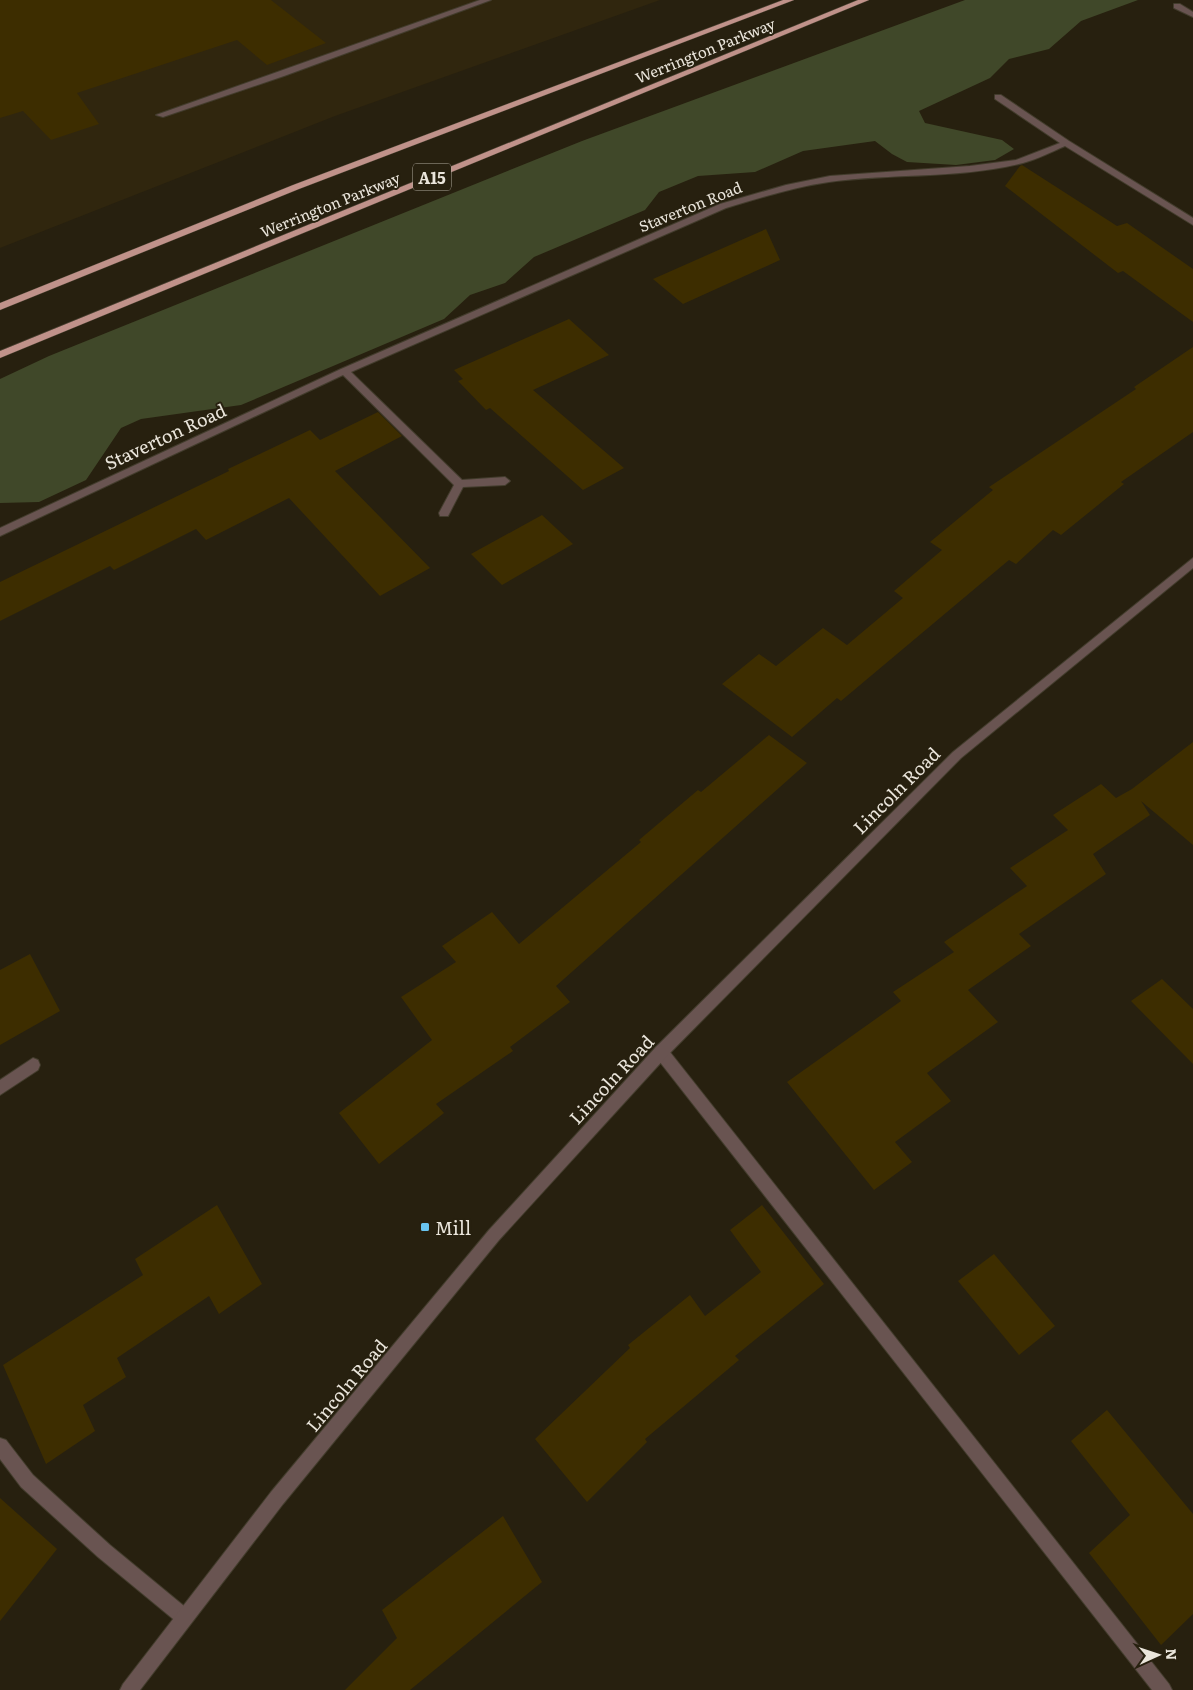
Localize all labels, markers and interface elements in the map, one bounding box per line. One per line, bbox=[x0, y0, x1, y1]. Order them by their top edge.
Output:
street label: Werrington Parkway bbox=[632, 11, 779, 89]
road number: A15 bbox=[413, 163, 451, 190]
street label: Werrington Parkway bbox=[257, 165, 404, 243]
street label: Staverton Road bbox=[635, 175, 745, 237]
street label: Staverton Road bbox=[100, 396, 230, 476]
street label: Lincoln Road bbox=[846, 740, 946, 840]
street label: Lincoln Road bbox=[562, 1028, 660, 1130]
place label: Mill bbox=[435, 1214, 471, 1241]
marker: Mill bbox=[419, 1221, 431, 1233]
street label: Lincoln Road bbox=[299, 1333, 393, 1437]
north arrow bbox=[1133, 1630, 1183, 1680]
text: N bbox=[1162, 1648, 1182, 1661]

